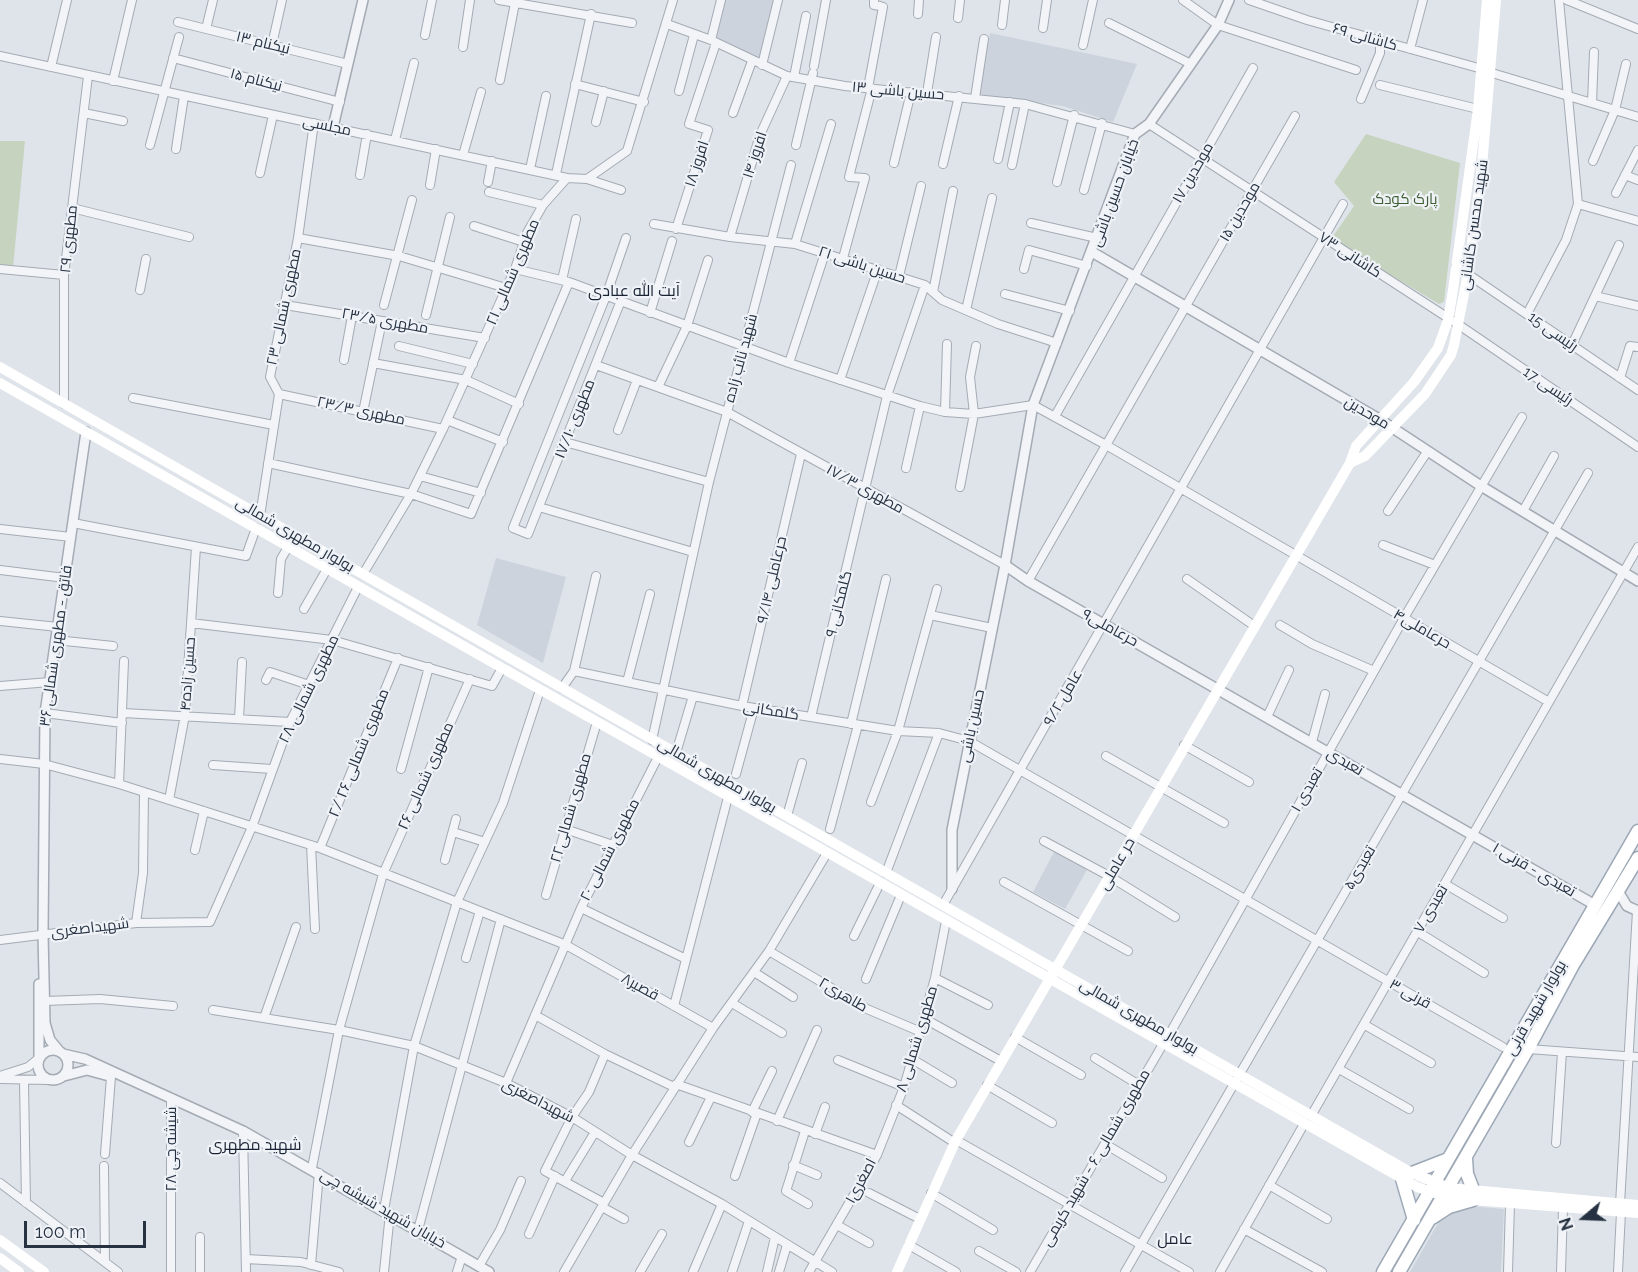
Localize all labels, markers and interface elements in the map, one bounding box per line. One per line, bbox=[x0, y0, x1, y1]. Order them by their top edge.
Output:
street label: کاشانی ۶۹ bbox=[1330, 19, 1400, 55]
street label: نیکنام ۱۳ bbox=[234, 28, 292, 58]
street label: نیکنام ۱۵ bbox=[228, 64, 284, 96]
street label: حسین باشی ۱۳ bbox=[851, 78, 945, 104]
street label: مجلسی bbox=[301, 112, 353, 140]
street label: افروز ۱۴ bbox=[739, 129, 771, 181]
street label: خیابان حسین باشی bbox=[1087, 137, 1143, 249]
street label: افروز ۱۸ bbox=[681, 139, 713, 189]
street label: موحدین ۱۷ bbox=[1168, 140, 1218, 206]
street label: شهید محسن کاشانی bbox=[1456, 158, 1492, 292]
street label: موحدین ۱۵ bbox=[1216, 179, 1264, 245]
park label: پارک کودک bbox=[1372, 190, 1438, 208]
street label: مطهری ۲۹ bbox=[56, 204, 82, 274]
street label: مطهری شمالی ۲۱ bbox=[483, 216, 543, 328]
street label: کاشانی ۷۳ bbox=[1315, 228, 1385, 282]
street label: حسین باشی ۲۱ bbox=[816, 242, 908, 288]
street label: مطهری شمالی ۲۳ bbox=[263, 247, 305, 367]
district label: آیت الله عبادی bbox=[588, 281, 680, 301]
street label: مطهری ۲۳/۵ bbox=[340, 305, 430, 337]
street label: رئیسی 15 bbox=[1525, 308, 1581, 356]
street label: شهید نائب زاده bbox=[721, 312, 761, 404]
street label: رئیسی 17 bbox=[1519, 363, 1577, 409]
street label: مطهری ۱۷/۱۰ bbox=[551, 377, 599, 461]
street label: مطهری ۲۳/۳ bbox=[315, 393, 407, 429]
street label: موحدین bbox=[1341, 393, 1393, 433]
street label: مطهری ۱۷/۳ bbox=[823, 460, 907, 518]
street label: بولوار مطهری شمالی bbox=[232, 494, 358, 576]
street label: حرعاملی ۹/۱۴ bbox=[753, 535, 791, 625]
street label: فاتق - مطهری شمالی ۳۶ bbox=[36, 564, 76, 728]
street label: گلمکانی ۹ bbox=[822, 569, 856, 639]
street label: حرعاملی۹ bbox=[1079, 605, 1141, 651]
street label: حرعاملی۴ bbox=[1390, 605, 1454, 653]
street label: مطهری شمالی ۲۸ bbox=[275, 632, 343, 746]
street label: حسین زاده۴ bbox=[176, 637, 200, 711]
street label: عامل ۹/۲ bbox=[1040, 667, 1086, 729]
street label: مطهری شمالی ۲۶ /۲ bbox=[325, 686, 393, 820]
street label: حسین باشی bbox=[955, 688, 989, 764]
street label: گلمکانی bbox=[742, 698, 800, 724]
street label: مطهری شمالی ۲۶ bbox=[394, 719, 458, 833]
street label: بولوار مطهری شمالی bbox=[654, 735, 780, 817]
street label: تعبدی bbox=[1323, 744, 1367, 780]
street label: مطهری شمالی۲۲ bbox=[547, 751, 595, 865]
street label: تعبدی ۱ bbox=[1287, 765, 1327, 815]
street label: مطهری شمالی ۲۰ bbox=[576, 796, 644, 904]
street label: حر عاملی bbox=[1095, 835, 1139, 893]
street label: تعبدی - قرنی ۱ bbox=[1489, 839, 1579, 901]
street label: تعبدی۵ bbox=[1340, 843, 1380, 893]
street label: تعبدی ۷ bbox=[1410, 882, 1452, 936]
street label: شهیداصغری bbox=[50, 914, 130, 942]
street label: بولوار شهید قرنی bbox=[1502, 957, 1570, 1059]
street label: قصیر۸ bbox=[618, 969, 662, 1005]
street label: طاهری۲ bbox=[815, 974, 871, 1016]
street label: قرنی ۳ bbox=[1386, 975, 1434, 1013]
street label: بولوار مطهری شمالی bbox=[1076, 976, 1202, 1058]
street label: مطهری شمالی ۸ bbox=[892, 984, 942, 1094]
street label: مطهری شمالی ۶ - شهید کریمی bbox=[1038, 1066, 1154, 1250]
street label: شهیداصغری bbox=[499, 1075, 577, 1127]
street label: شیشه چی ۲۸ bbox=[162, 1107, 180, 1191]
district label: شهید مطهری bbox=[208, 1135, 302, 1155]
street label: اصغری۱ bbox=[842, 1155, 880, 1207]
street label: خیابان شهید شیشه چی bbox=[317, 1166, 449, 1252]
north arrow bbox=[1554, 1188, 1614, 1248]
scale bar bbox=[27, 1209, 148, 1247]
text: N bbox=[1556, 1215, 1577, 1233]
text: 100 m bbox=[35, 1221, 86, 1242]
district label: عامل bbox=[1157, 1229, 1193, 1249]

